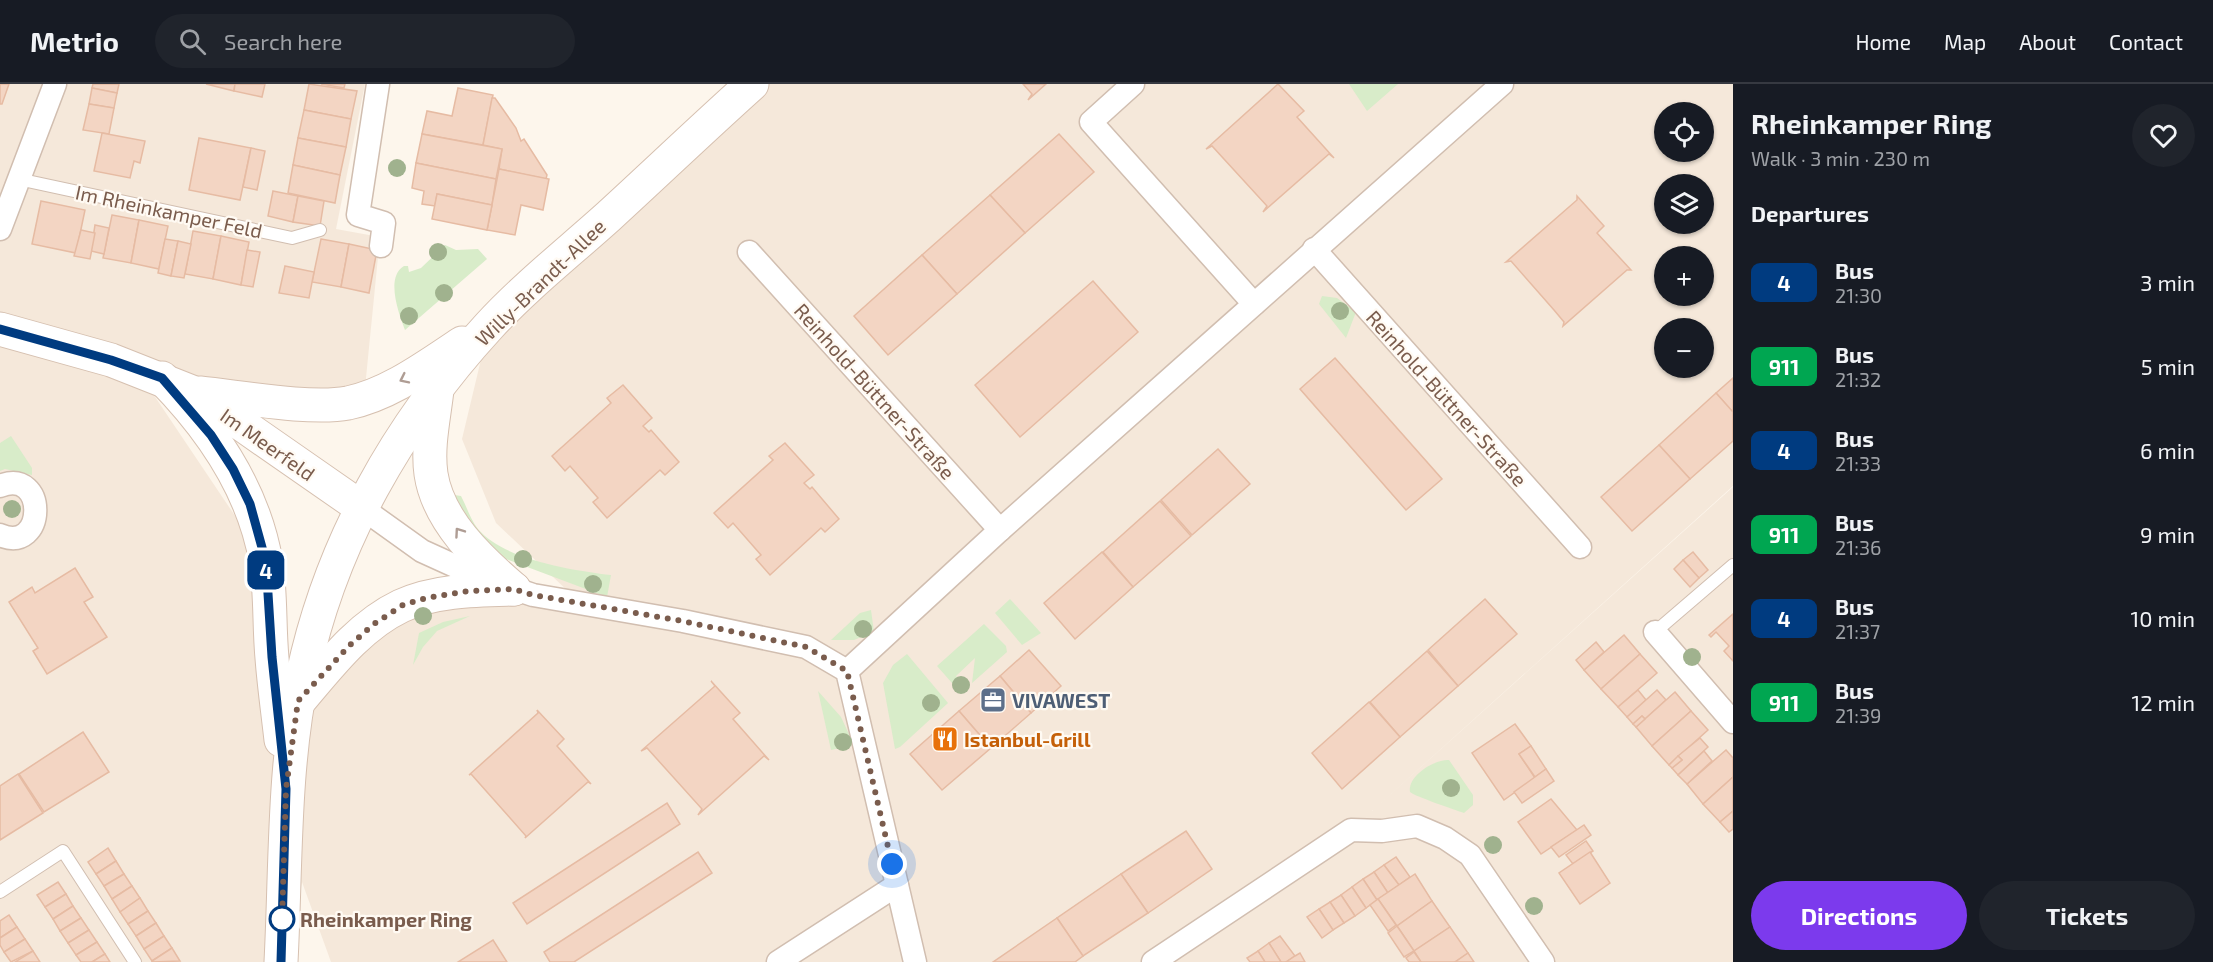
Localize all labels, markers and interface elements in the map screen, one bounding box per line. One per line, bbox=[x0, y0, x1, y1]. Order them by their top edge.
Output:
search box bbox=[155, 14, 575, 68]
text: Metrio bbox=[30, 24, 119, 58]
icon: search bbox=[176, 25, 209, 58]
text: Search here bbox=[224, 28, 342, 54]
text: Home bbox=[1855, 29, 1911, 54]
text: Map bbox=[1944, 29, 1986, 54]
text: About bbox=[2019, 29, 2076, 54]
text: Contact bbox=[2109, 29, 2183, 54]
map controls bbox=[1654, 102, 1714, 378]
button: locate bbox=[1654, 102, 1714, 162]
button: heart bbox=[2132, 104, 2195, 167]
text: Rheinkamper Ring bbox=[1751, 106, 1992, 140]
text: Walk · 3 min · 230 m bbox=[1751, 146, 1930, 170]
button: layers bbox=[1654, 174, 1714, 234]
street label: Im Rheinkamper Feld bbox=[73, 179, 265, 243]
text: Departures bbox=[1751, 200, 1869, 226]
street label: Willy-Brandt-Allee bbox=[470, 214, 610, 350]
button: + bbox=[1654, 246, 1714, 306]
text: Bus bbox=[1835, 257, 1874, 283]
text: 3 min bbox=[2140, 269, 2195, 295]
text: 4 bbox=[1777, 270, 1791, 295]
text: 21:30 bbox=[1835, 283, 1882, 307]
street label: Reinhold-Büttner-Straße bbox=[790, 298, 960, 484]
street label: Reinhold-Büttner-Straße bbox=[1362, 305, 1532, 491]
button: − bbox=[1654, 318, 1714, 378]
text: Bus bbox=[1835, 341, 1874, 367]
text: 5 min bbox=[2141, 353, 2195, 379]
text: 911 bbox=[1769, 354, 1799, 379]
text: 21:32 bbox=[1835, 367, 1881, 391]
one-way arrow bbox=[400, 372, 411, 384]
street label: Im Meerfeld bbox=[216, 403, 320, 485]
text: Bus bbox=[1835, 425, 1874, 451]
text: 6 min bbox=[2140, 437, 2195, 463]
text: 4 bbox=[1777, 438, 1791, 463]
text: 21:33 bbox=[1835, 451, 1881, 475]
text: Bus bbox=[1835, 509, 1874, 535]
text: 9 min bbox=[2140, 521, 2195, 547]
text: 911 bbox=[1769, 522, 1799, 547]
one-way arrow bbox=[455, 528, 466, 539]
text: 21:36 bbox=[1835, 535, 1881, 559]
line badge: 4 bbox=[246, 550, 286, 590]
text: 4 bbox=[259, 558, 273, 583]
text: Bus bbox=[1835, 593, 1874, 619]
text: 10 min bbox=[2131, 605, 2195, 631]
text: 4 bbox=[1777, 606, 1791, 631]
text: 21:37 bbox=[1835, 619, 1880, 643]
text: Bus bbox=[1835, 677, 1874, 703]
office icon: VIVAWEST bbox=[978, 685, 1008, 715]
place label: VIVAWEST bbox=[1012, 688, 1110, 712]
text: 12 min bbox=[2131, 689, 2195, 715]
text: 911 bbox=[1769, 690, 1799, 715]
text: 21:39 bbox=[1835, 703, 1881, 727]
restaurant icon: Istanbul-Grill bbox=[930, 724, 960, 754]
place label: Istanbul-Grill bbox=[964, 727, 1091, 751]
your location bbox=[877, 849, 907, 879]
button: Directions bbox=[1751, 881, 1967, 950]
button: Tickets bbox=[1979, 881, 2195, 950]
marker: Rheinkamper Ring bbox=[269, 906, 295, 932]
place label: Rheinkamper Ring bbox=[300, 907, 472, 931]

